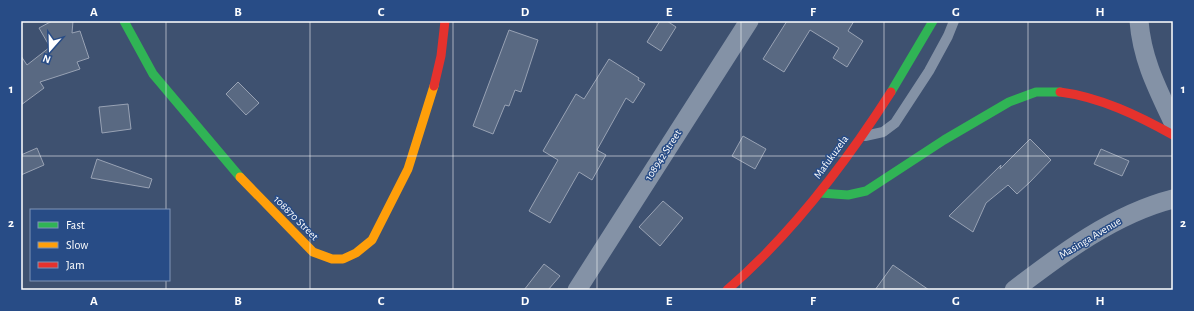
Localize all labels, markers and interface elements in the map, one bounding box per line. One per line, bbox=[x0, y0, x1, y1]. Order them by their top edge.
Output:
text: A bbox=[90, 6, 98, 19]
text: B bbox=[234, 6, 242, 19]
text: C bbox=[378, 6, 385, 19]
text: D bbox=[521, 6, 530, 19]
text: E bbox=[666, 6, 673, 19]
text: F bbox=[810, 6, 817, 19]
text: G bbox=[952, 6, 960, 19]
text: H bbox=[1095, 6, 1105, 19]
north arrow bbox=[30, 30, 70, 70]
text: N bbox=[41, 52, 52, 65]
text: 1 bbox=[9, 83, 13, 96]
text: 1 bbox=[1181, 83, 1185, 96]
street label: 108942 Street bbox=[643, 127, 684, 182]
street label: Mafukuzela bbox=[812, 133, 850, 181]
street label: 108870 Street bbox=[272, 194, 321, 243]
legend bbox=[30, 209, 170, 281]
street label: Masinga Avenue bbox=[1057, 215, 1123, 261]
text: 2 bbox=[8, 217, 14, 230]
text: 2 bbox=[1180, 217, 1186, 230]
text: Fast bbox=[66, 219, 85, 231]
text: Slow bbox=[66, 239, 88, 251]
text: Jam bbox=[66, 259, 85, 271]
text: A bbox=[90, 295, 98, 308]
text: B bbox=[234, 295, 242, 308]
text: C bbox=[378, 295, 385, 308]
text: D bbox=[521, 295, 530, 308]
text: E bbox=[666, 295, 673, 308]
text: F bbox=[810, 295, 817, 308]
text: G bbox=[952, 295, 960, 308]
text: H bbox=[1095, 295, 1105, 308]

